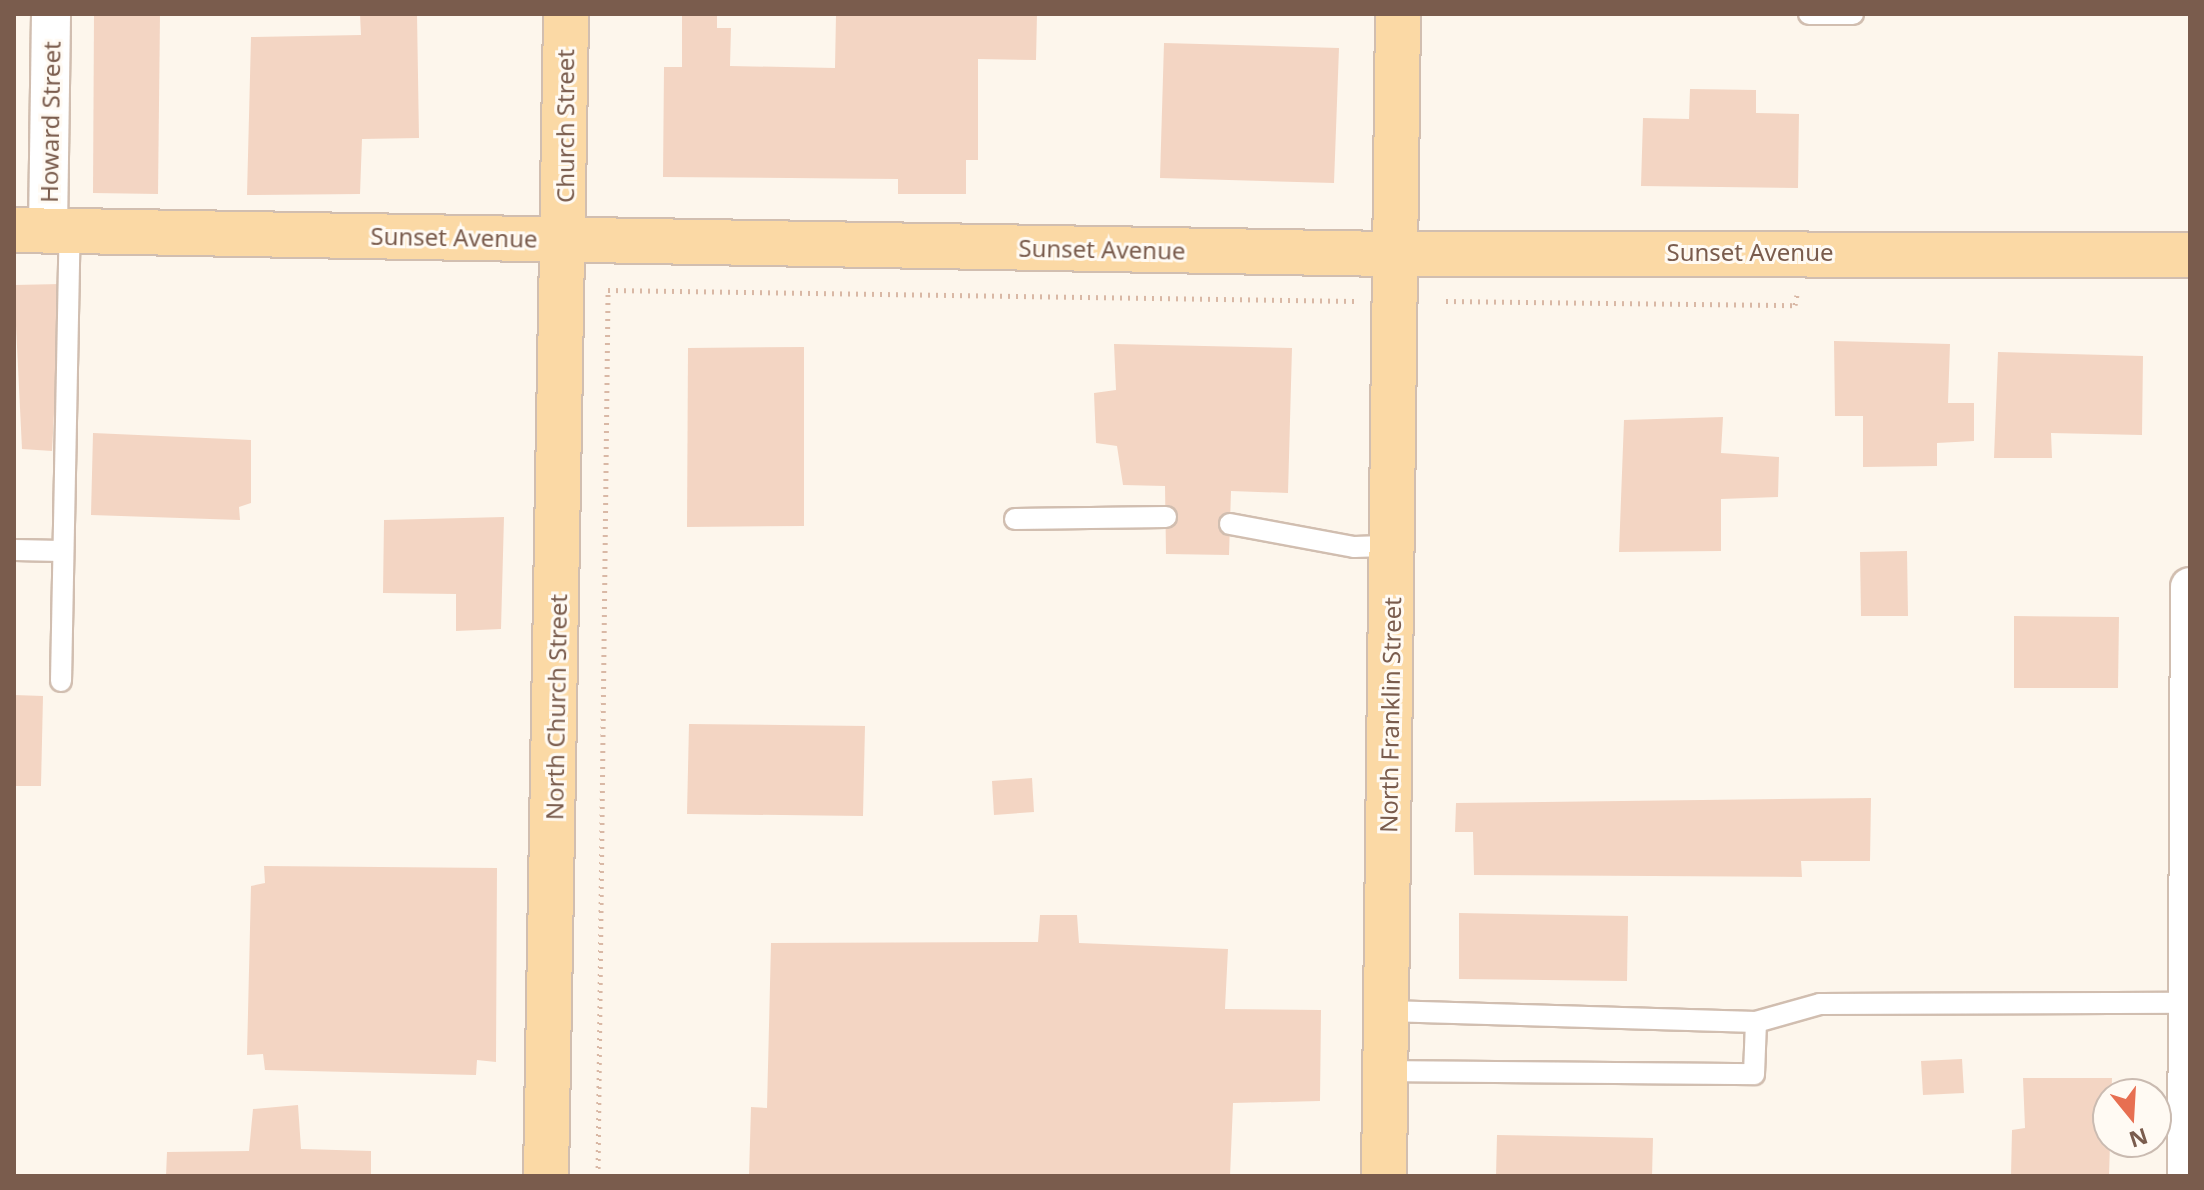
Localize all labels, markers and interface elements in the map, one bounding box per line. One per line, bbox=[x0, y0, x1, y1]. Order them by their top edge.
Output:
street label: Howard Street bbox=[34, 41, 66, 203]
street label: Church Street bbox=[551, 49, 579, 203]
street label: Sunset Avenue bbox=[370, 221, 538, 253]
street label: Sunset Avenue bbox=[1018, 233, 1186, 265]
street label: Sunset Avenue bbox=[1666, 238, 1834, 266]
street label: North Church Street bbox=[540, 594, 572, 820]
street label: North Franklin Street bbox=[1374, 597, 1406, 833]
north arrow bbox=[2092, 1078, 2172, 1158]
text: N bbox=[2126, 1122, 2152, 1156]

